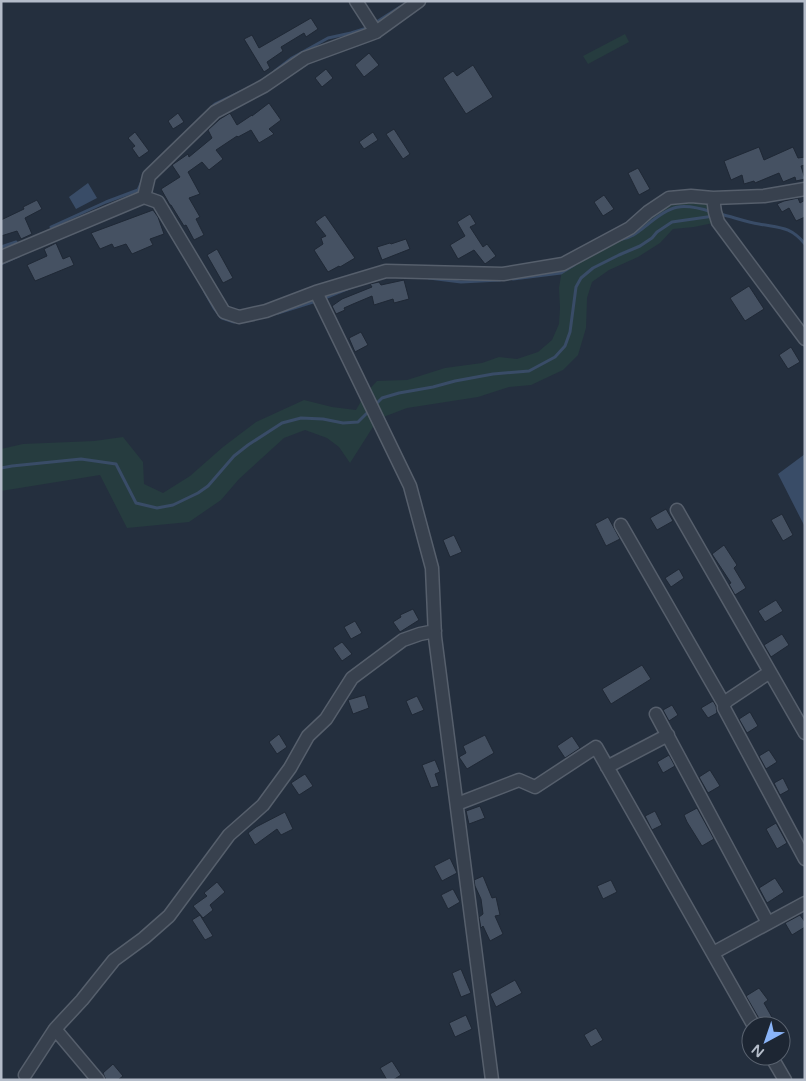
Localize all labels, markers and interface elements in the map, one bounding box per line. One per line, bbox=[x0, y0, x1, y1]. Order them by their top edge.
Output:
north arrow bbox=[741, 1016, 791, 1066]
text: N bbox=[748, 1040, 768, 1061]

